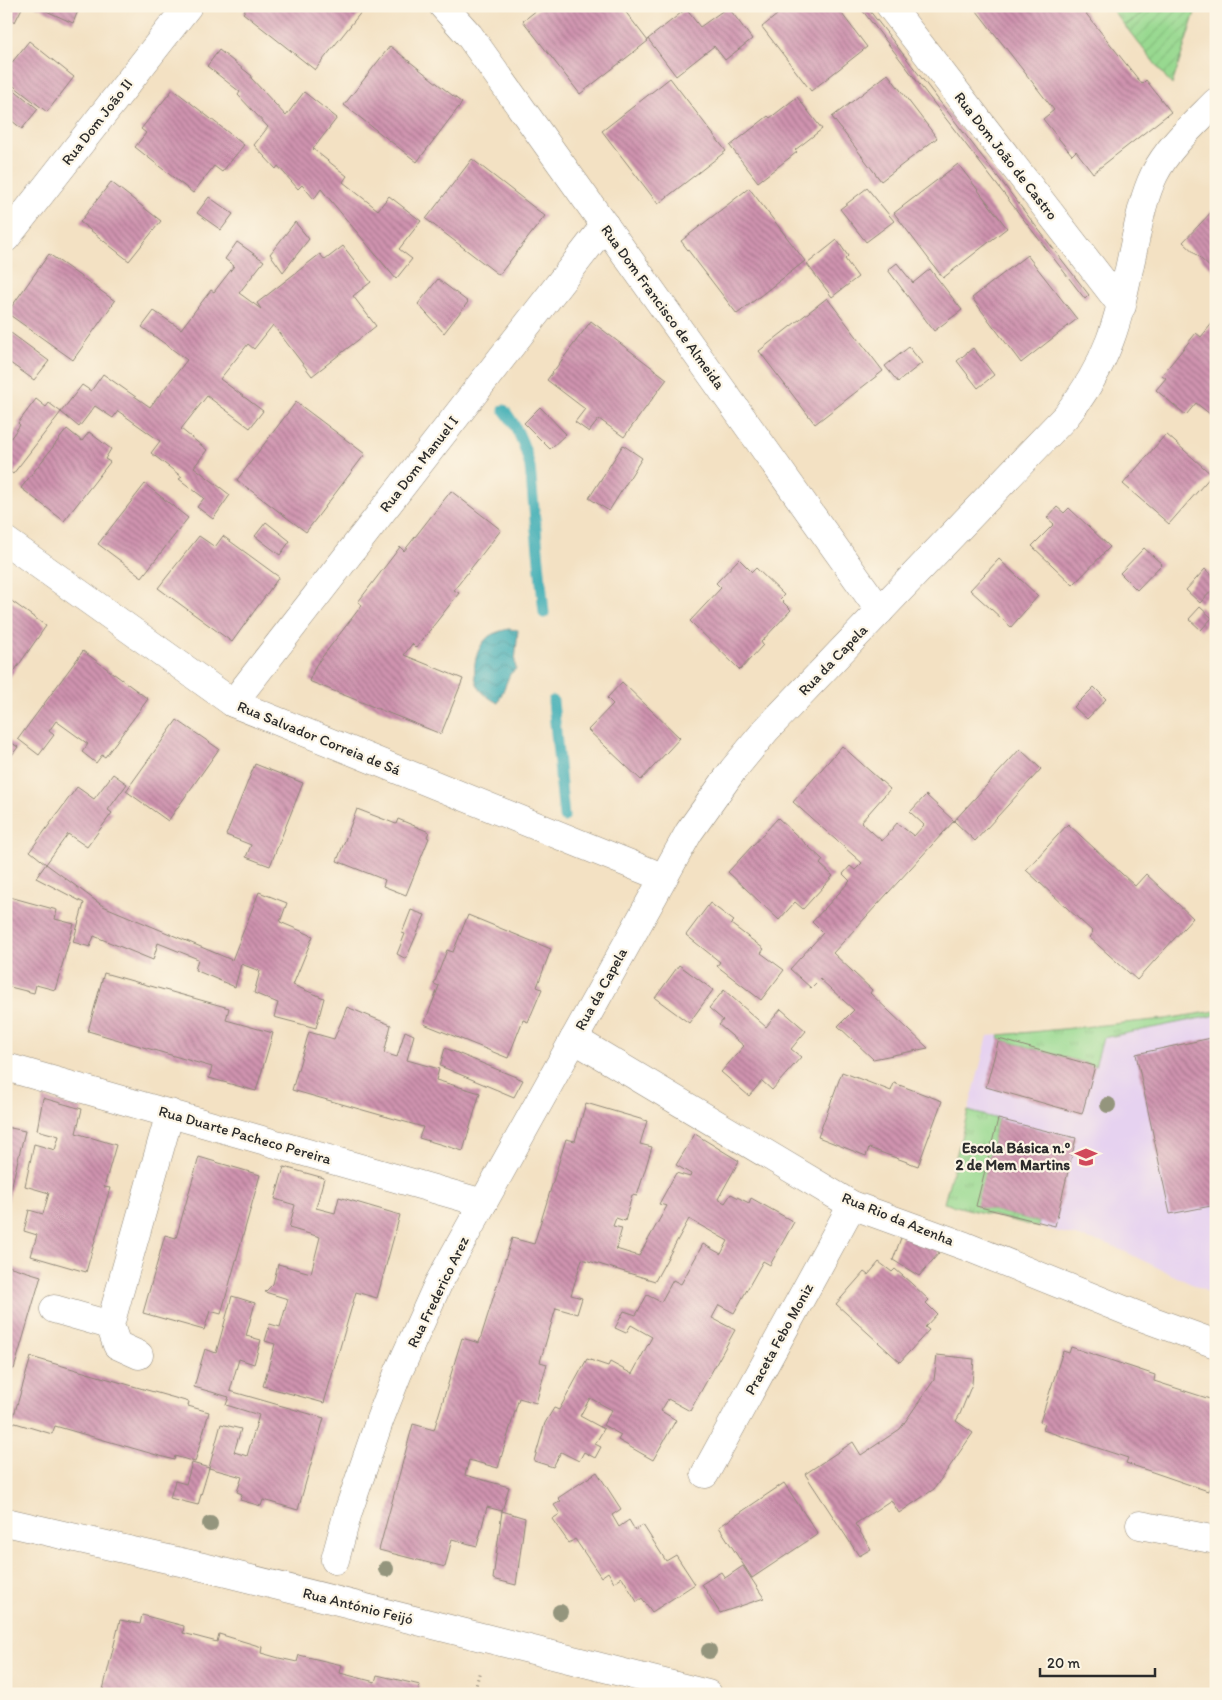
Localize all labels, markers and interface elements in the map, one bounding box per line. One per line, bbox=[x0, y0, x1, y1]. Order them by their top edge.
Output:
street label: Rua Dom João II bbox=[58, 75, 136, 169]
street label: Rua Dom João de Castro bbox=[950, 88, 1062, 224]
street label: Rua Dom Francisco de Almeida bbox=[597, 221, 729, 393]
street label: Rua Dom Manuel I bbox=[376, 412, 462, 516]
street label: Rua da Capela bbox=[795, 621, 871, 699]
street label: Rua Salvador Correia de Sá bbox=[235, 697, 403, 779]
street label: Rua da Capela bbox=[571, 944, 631, 1033]
street label: Rua Duarte Pacheco Pereira bbox=[157, 1102, 334, 1168]
place label: Escola Básica n.º 2 de Mem Martins bbox=[956, 1139, 1071, 1174]
school or university icon: Escola Básica n.º 2 de Mem Martins bbox=[1073, 1144, 1099, 1170]
street label: Rua Rio da Azenha bbox=[839, 1188, 957, 1250]
street label: Rua Frederico Arez bbox=[403, 1233, 473, 1351]
street label: Praceta Febo Moniz bbox=[741, 1280, 817, 1398]
street label: Rua António Feijó bbox=[301, 1584, 415, 1628]
scale bar bbox=[1040, 1645, 1154, 1677]
text: 20 m bbox=[1047, 1654, 1081, 1672]

